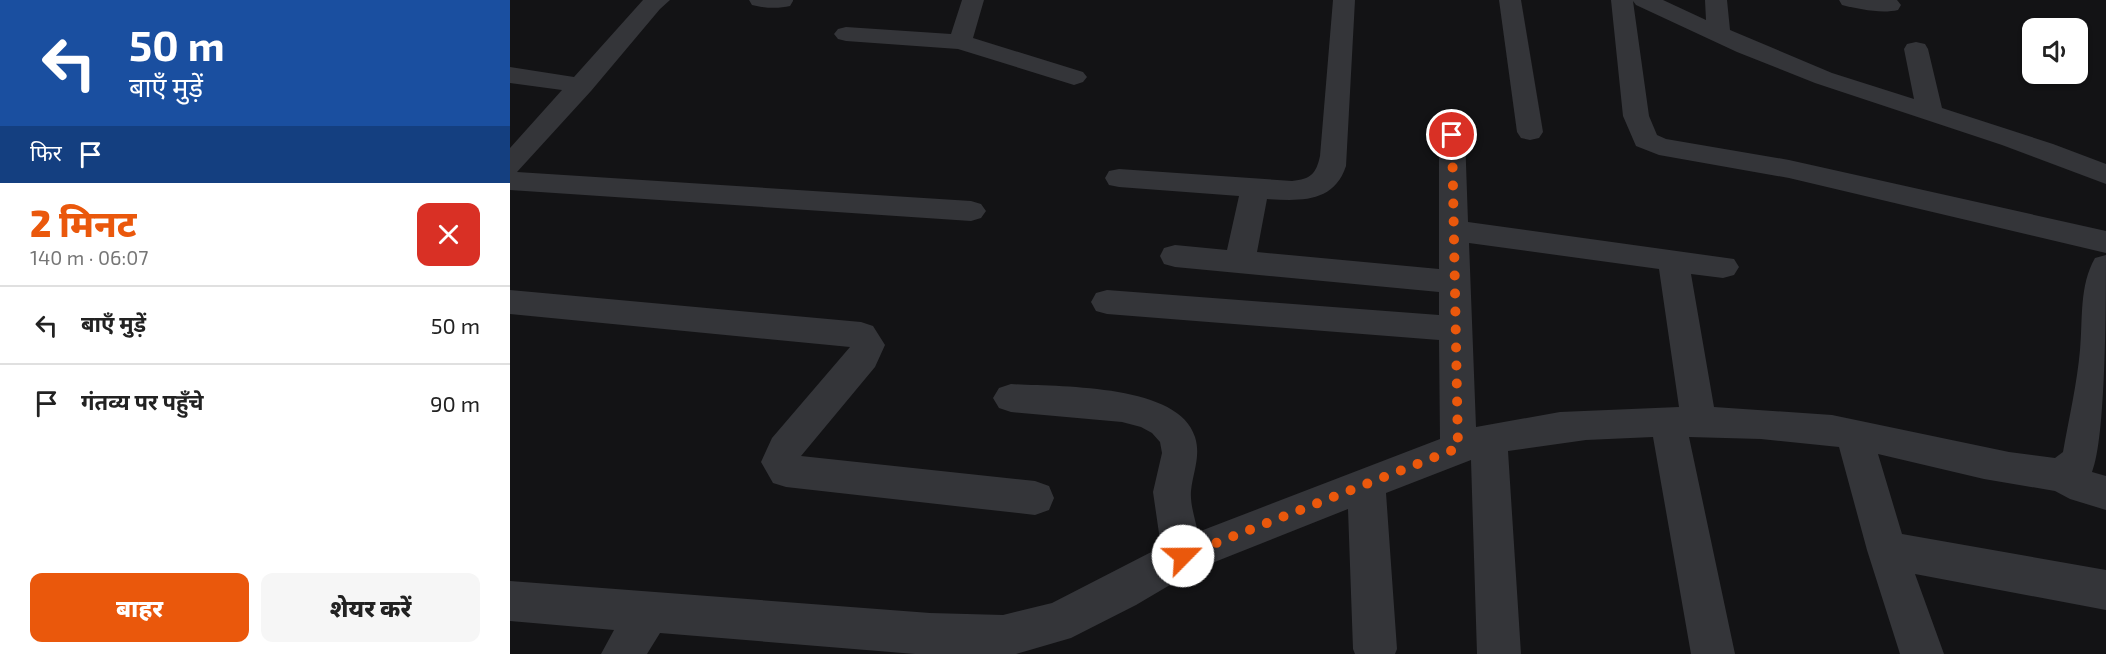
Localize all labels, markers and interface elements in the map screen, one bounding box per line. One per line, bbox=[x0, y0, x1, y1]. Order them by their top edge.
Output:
map controls bbox=[2022, 18, 2088, 84]
button: sound bbox=[2022, 18, 2088, 84]
text: 50 m bbox=[129, 19, 225, 69]
icon: left bbox=[30, 24, 108, 102]
text: बाएँ मुड़ें bbox=[129, 70, 203, 102]
pin bbox=[1426, 109, 1477, 160]
icon: arrive bbox=[1435, 118, 1468, 151]
icon: arrive bbox=[74, 138, 107, 171]
text: फिर bbox=[30, 139, 62, 165]
text: 2 मिनट bbox=[30, 201, 136, 244]
button: close bbox=[417, 203, 480, 266]
text: 140 m · 06:07 bbox=[30, 245, 148, 269]
icon: left bbox=[30, 309, 63, 342]
text: बाएँ मुड़ें bbox=[81, 310, 146, 336]
text: 50 m bbox=[431, 312, 480, 338]
icon: arrive bbox=[30, 387, 63, 420]
text: गंतव्य पर पहुँचे bbox=[81, 388, 204, 414]
text: 90 m bbox=[430, 390, 480, 416]
position arrow bbox=[1151, 524, 1215, 588]
button: बाहर bbox=[30, 573, 249, 642]
button: शेयर करें bbox=[261, 573, 480, 642]

